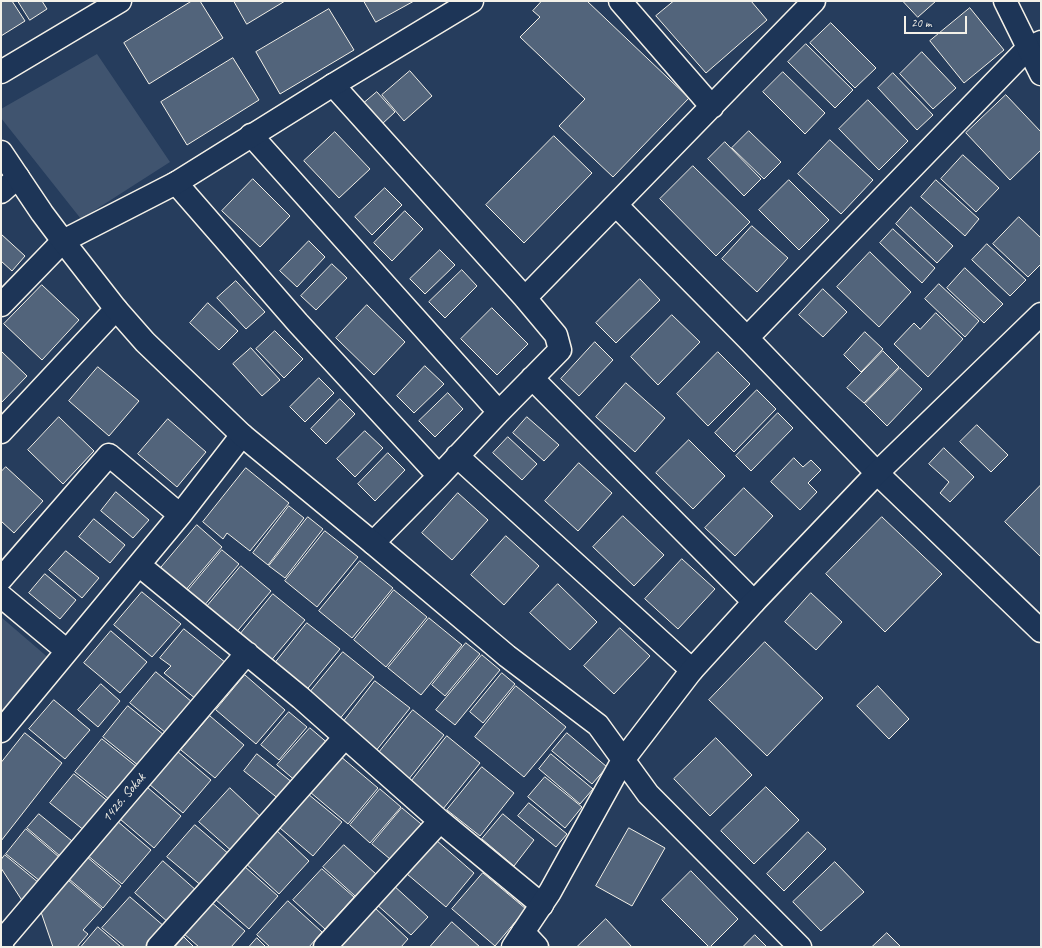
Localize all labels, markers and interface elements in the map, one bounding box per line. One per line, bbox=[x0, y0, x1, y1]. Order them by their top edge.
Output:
scale bar bbox=[906, 8, 969, 34]
text: 20 m bbox=[911, 15, 931, 31]
street label: 1426. Sokak bbox=[99, 770, 149, 826]

